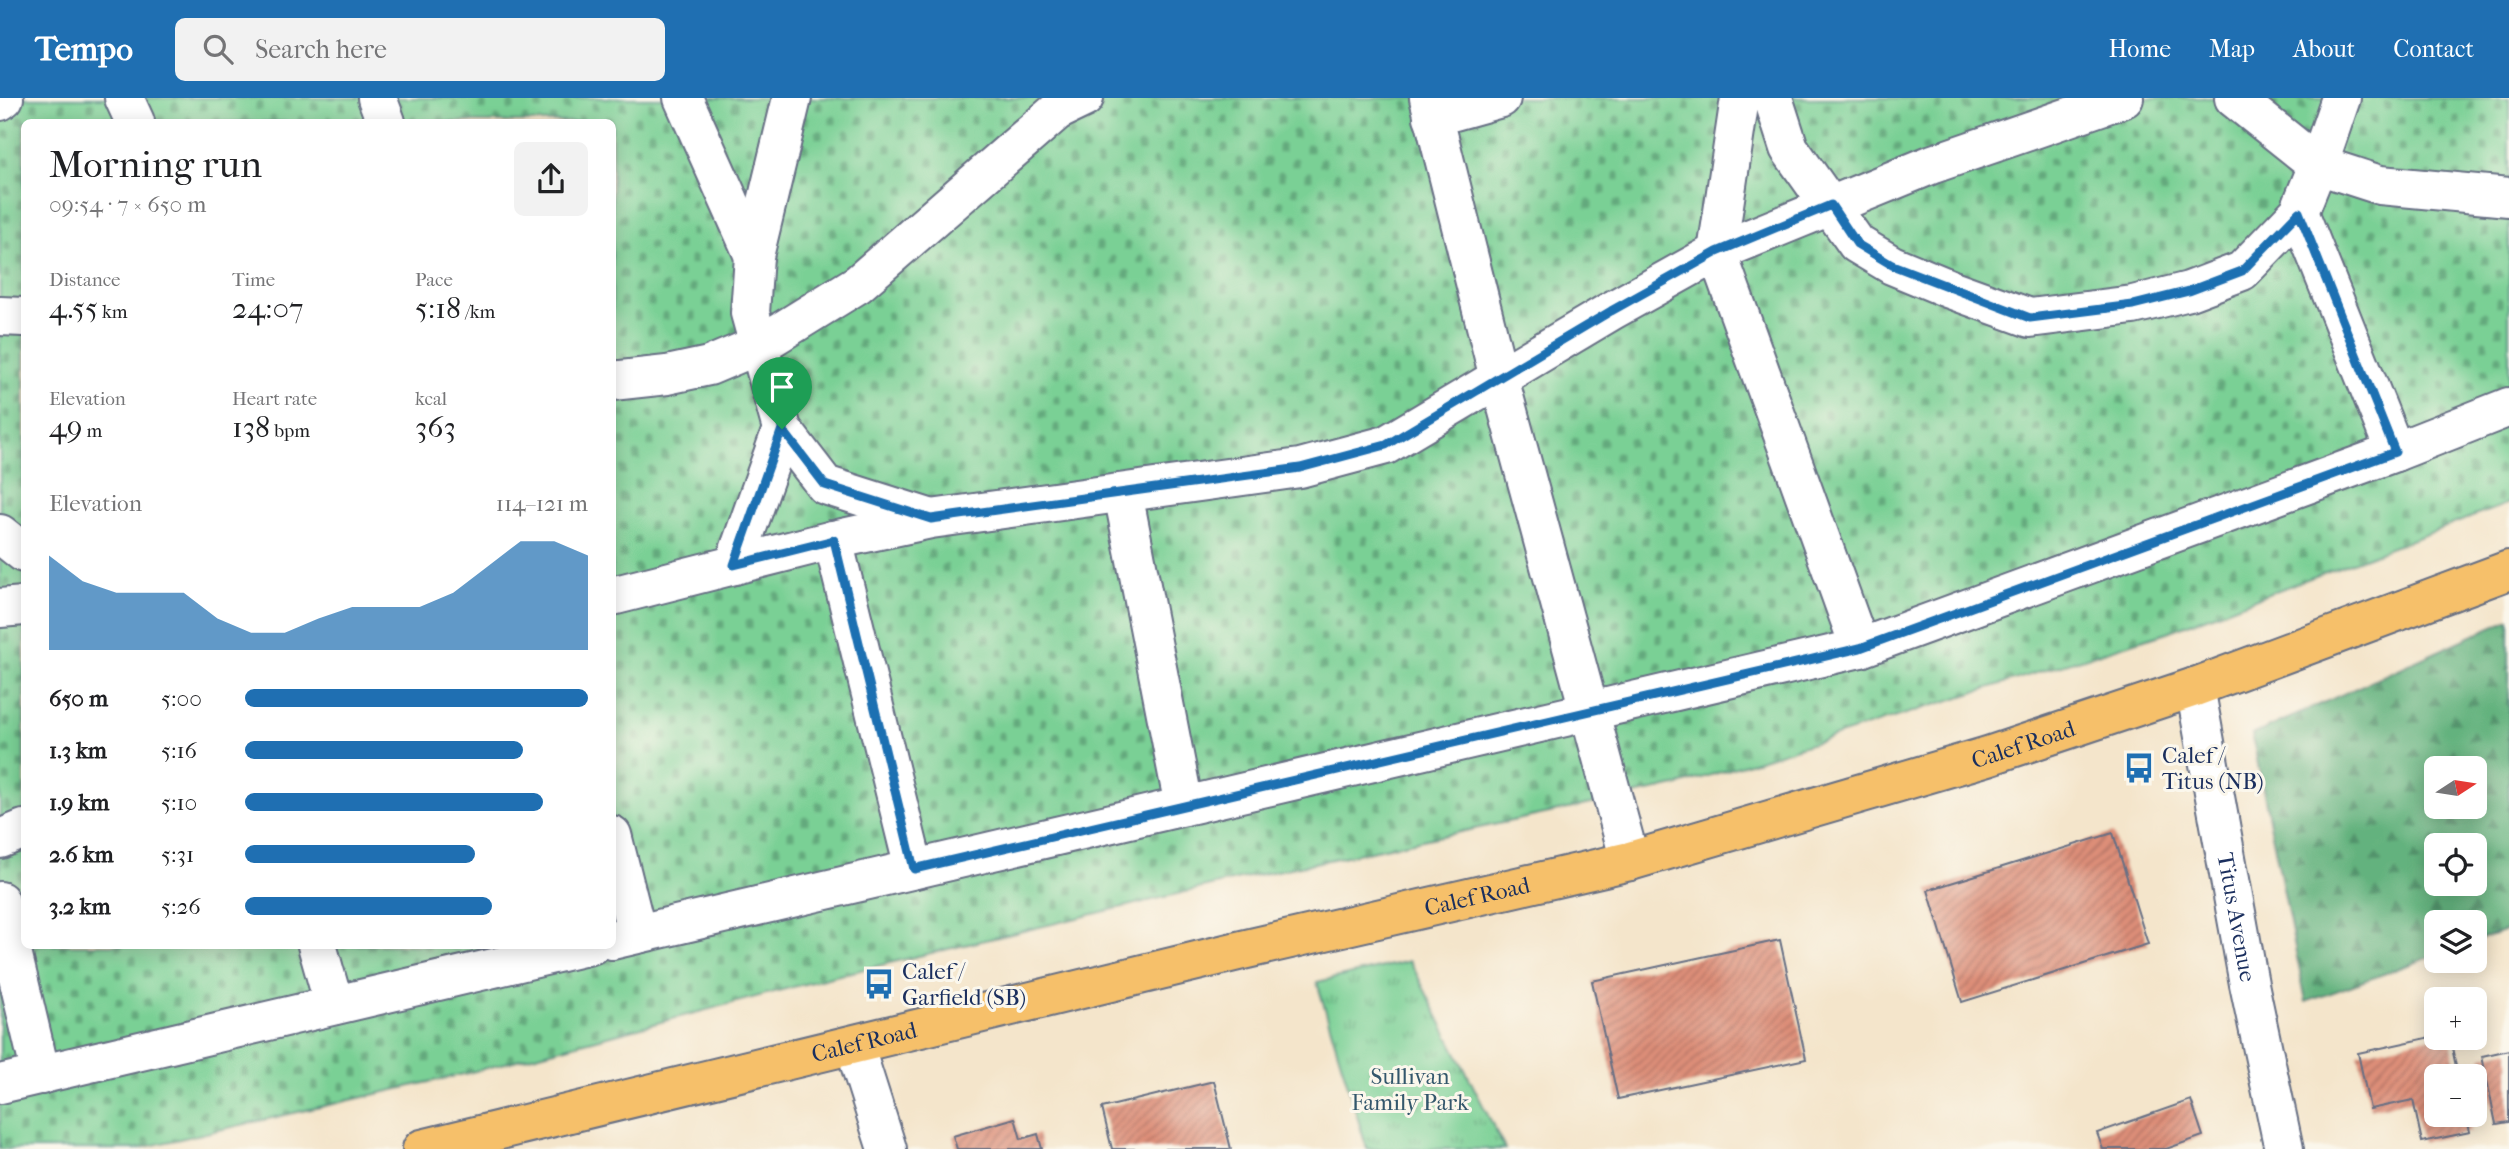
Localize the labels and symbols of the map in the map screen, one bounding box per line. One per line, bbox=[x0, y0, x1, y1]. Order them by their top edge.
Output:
pin bbox=[752, 357, 812, 429]
street label: Calef Road bbox=[1968, 714, 2079, 774]
place label: Calef / Titus (NB) bbox=[2162, 742, 2264, 795]
bus stop icon: Calef / Titus (NB) bbox=[2122, 751, 2156, 785]
north arrow bbox=[2424, 756, 2487, 819]
street label: Titus Avenue bbox=[2212, 851, 2262, 984]
street label: Calef Road bbox=[1422, 871, 1533, 921]
place label: Calef / Garfield (SB) bbox=[902, 958, 1026, 1011]
bus stop icon: Calef / Garfield (SB) bbox=[862, 967, 896, 1001]
street label: Calef Road bbox=[809, 1016, 920, 1068]
park label: Sullivan Family Park bbox=[1351, 1063, 1470, 1116]

